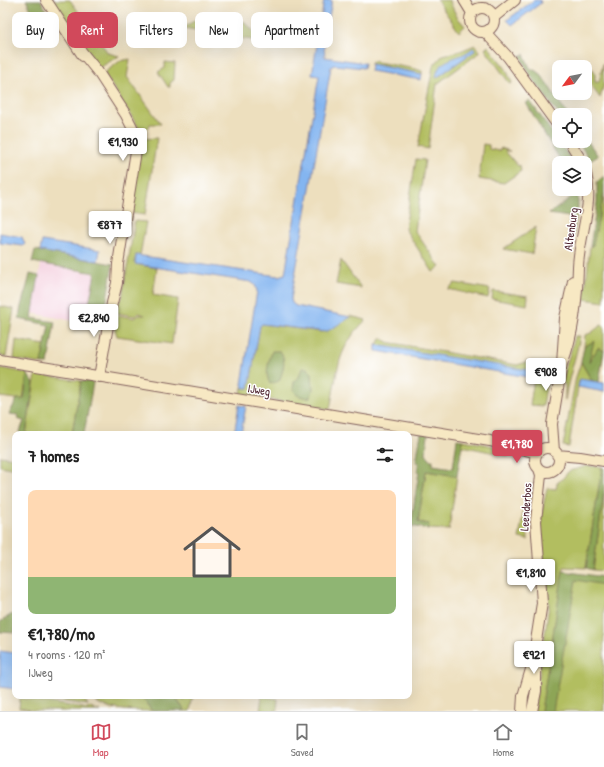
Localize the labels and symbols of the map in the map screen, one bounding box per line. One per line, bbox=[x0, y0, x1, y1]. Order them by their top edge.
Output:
north arrow bbox=[552, 60, 592, 100]
pin: €1,930 bbox=[90, 128, 156, 162]
street label: Altenburg bbox=[559, 206, 582, 251]
pin: €877 bbox=[86, 211, 134, 245]
pin: €2,840 bbox=[61, 304, 127, 338]
pin: €908 bbox=[522, 358, 570, 392]
street label: IJweg bbox=[246, 379, 272, 400]
pin: €1,780 bbox=[484, 430, 550, 464]
street label: Leenderbos bbox=[515, 482, 536, 531]
pin: €1,810 bbox=[498, 559, 564, 593]
pin: €921 bbox=[510, 641, 558, 675]

